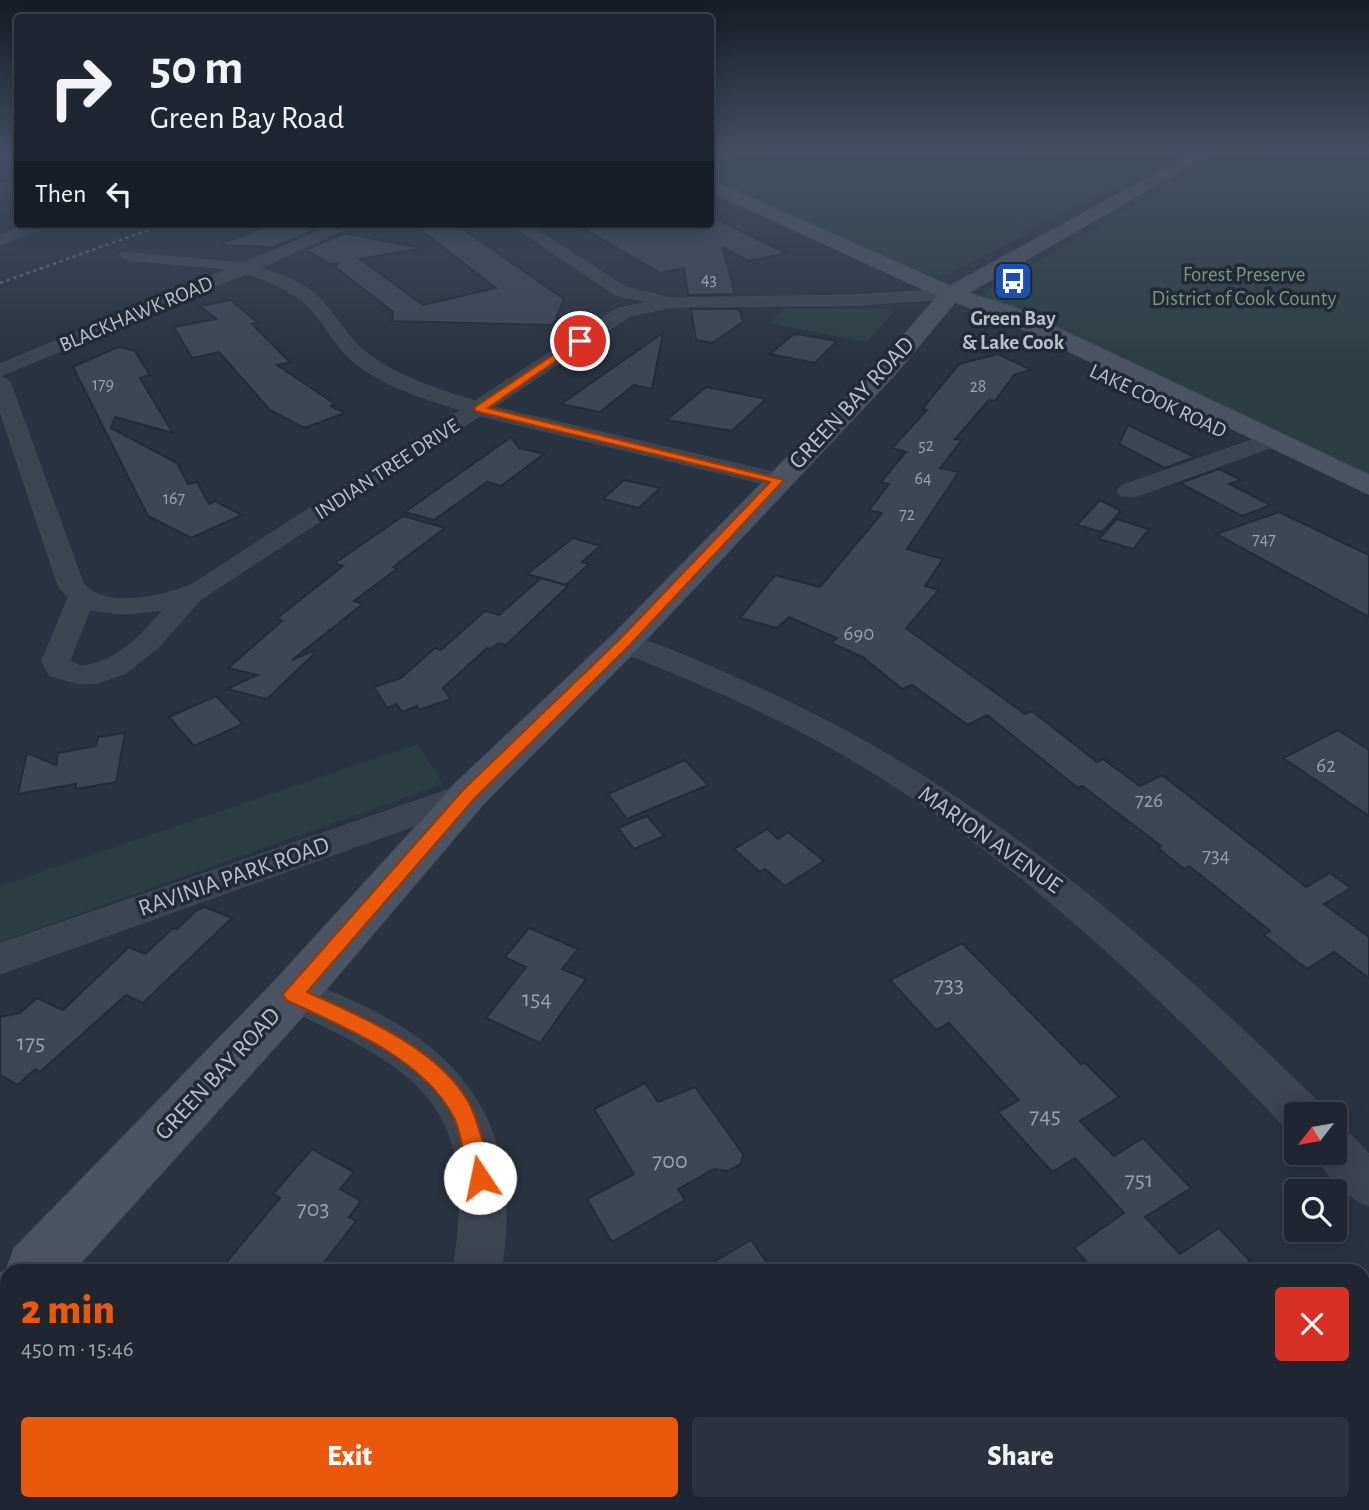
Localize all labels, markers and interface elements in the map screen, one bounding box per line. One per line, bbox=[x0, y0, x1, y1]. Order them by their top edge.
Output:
icon: right bbox=[35, 42, 126, 133]
text: 50 m bbox=[150, 44, 244, 93]
text: Green Bay Road bbox=[150, 102, 344, 134]
icon: left bbox=[100, 175, 138, 213]
text: Then bbox=[35, 181, 86, 207]
bus stop icon: Green Bay & Lake Cook bbox=[992, 260, 1034, 302]
park label: Forest Preserve District of Cook County bbox=[1152, 264, 1336, 309]
house number: 43 bbox=[701, 271, 717, 289]
street label: BLACKHAWK ROAD bbox=[56, 272, 216, 356]
place label: Green Bay & Lake Cook bbox=[962, 308, 1065, 353]
pin bbox=[550, 311, 610, 371]
icon: arrive bbox=[561, 322, 599, 360]
street label: GREEN BAY ROAD bbox=[785, 332, 919, 474]
street label: LAKE COOK ROAD bbox=[1086, 360, 1230, 442]
house number: 179 bbox=[92, 376, 114, 394]
house number: 28 bbox=[970, 378, 986, 396]
street label: INDIAN TREE DRIVE bbox=[311, 415, 463, 523]
house number: 52 bbox=[918, 437, 934, 455]
house number: 64 bbox=[914, 470, 932, 488]
house number: 167 bbox=[163, 490, 185, 508]
house number: 72 bbox=[899, 506, 915, 524]
house number: 747 bbox=[1252, 531, 1276, 549]
house number: 690 bbox=[844, 623, 874, 644]
house number: 62 bbox=[1316, 755, 1336, 776]
street label: MARION AVENUE bbox=[914, 782, 1067, 899]
house number: 726 bbox=[1135, 790, 1163, 811]
street label: RAVINIA PARK ROAD bbox=[135, 833, 333, 921]
house number: 734 bbox=[1202, 845, 1230, 866]
house number: 733 bbox=[934, 973, 964, 997]
house number: 154 bbox=[522, 987, 552, 1011]
street label: GREEN BAY ROAD bbox=[151, 1003, 285, 1145]
house number: 175 bbox=[17, 1031, 45, 1055]
north arrow bbox=[1284, 1102, 1348, 1166]
map controls bbox=[1284, 1102, 1347, 1242]
house number: 745 bbox=[1029, 1104, 1061, 1128]
position arrow bbox=[443, 1141, 517, 1215]
house number: 700 bbox=[652, 1149, 688, 1173]
house number: 751 bbox=[1125, 1168, 1153, 1192]
button: search bbox=[1284, 1179, 1347, 1242]
house number: 703 bbox=[297, 1197, 329, 1221]
button: close bbox=[1275, 1287, 1349, 1361]
text: 2 min bbox=[21, 1289, 115, 1331]
text: 450 m · 15:46 bbox=[21, 1338, 134, 1361]
button: Exit bbox=[21, 1417, 678, 1497]
button: Share bbox=[692, 1417, 1349, 1497]

